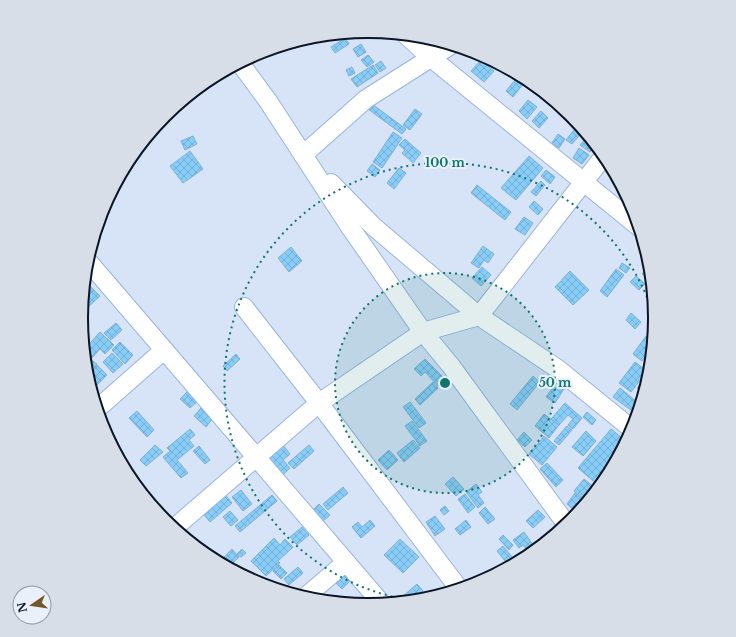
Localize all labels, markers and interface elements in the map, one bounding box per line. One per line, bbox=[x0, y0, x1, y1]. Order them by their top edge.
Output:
text: 100 m bbox=[425, 155, 466, 170]
text: 50 m bbox=[539, 375, 572, 390]
centre of rings bbox=[438, 376, 452, 390]
north arrow bbox=[12, 585, 52, 625]
text: N bbox=[14, 600, 30, 614]

